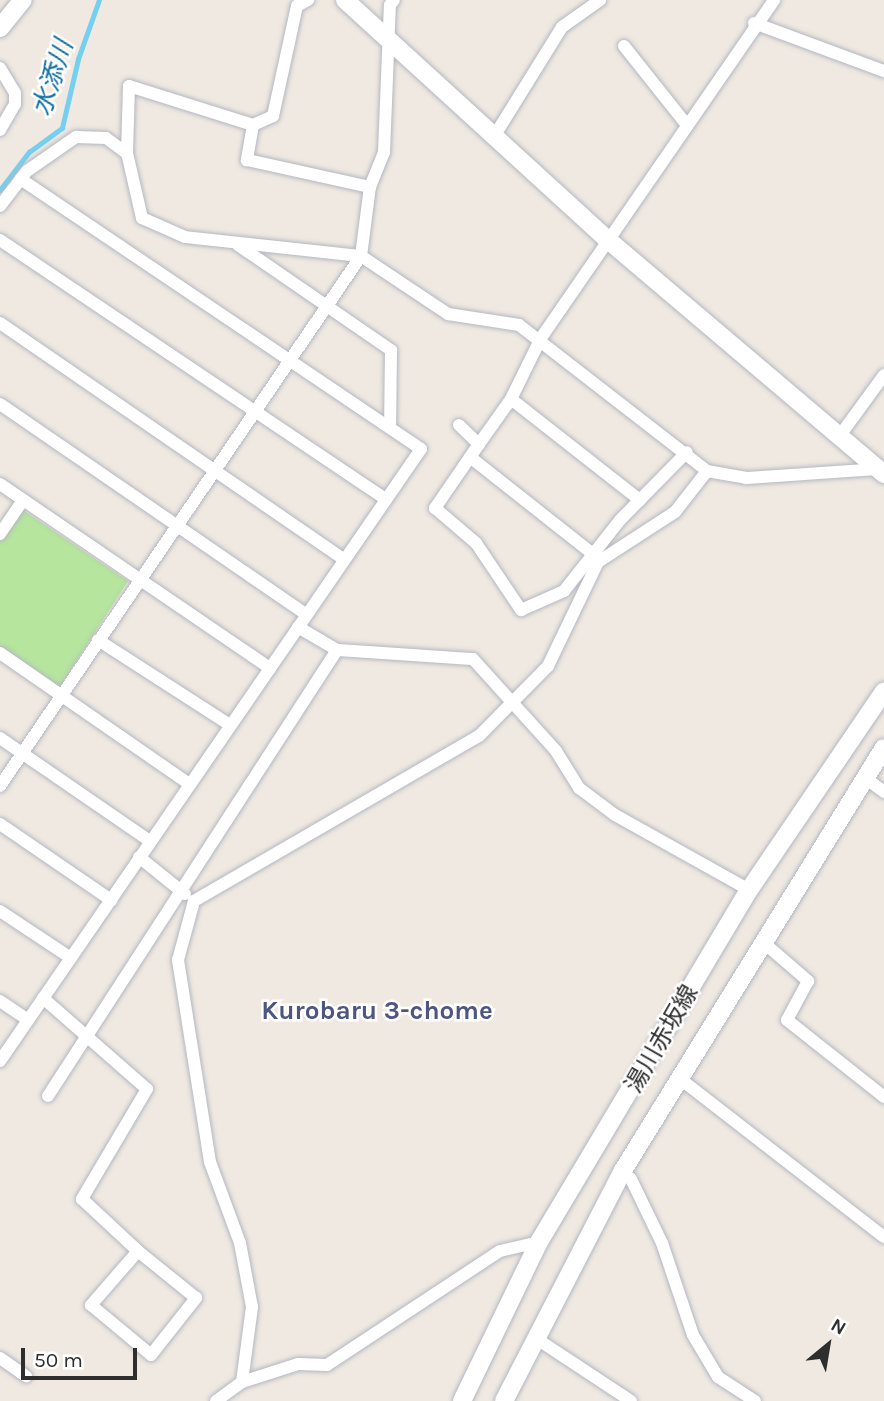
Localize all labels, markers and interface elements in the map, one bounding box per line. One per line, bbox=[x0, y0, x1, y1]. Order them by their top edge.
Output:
water label: 水添川 bbox=[26, 36, 80, 120]
street label: 湯川赤坂線 bbox=[620, 980, 704, 1098]
district label: Kurobaru 3-chome bbox=[261, 995, 493, 1027]
north arrow bbox=[793, 1310, 863, 1380]
text: N bbox=[827, 1314, 850, 1340]
scale bar bbox=[24, 1334, 140, 1378]
text: 50 m bbox=[34, 1348, 83, 1372]

